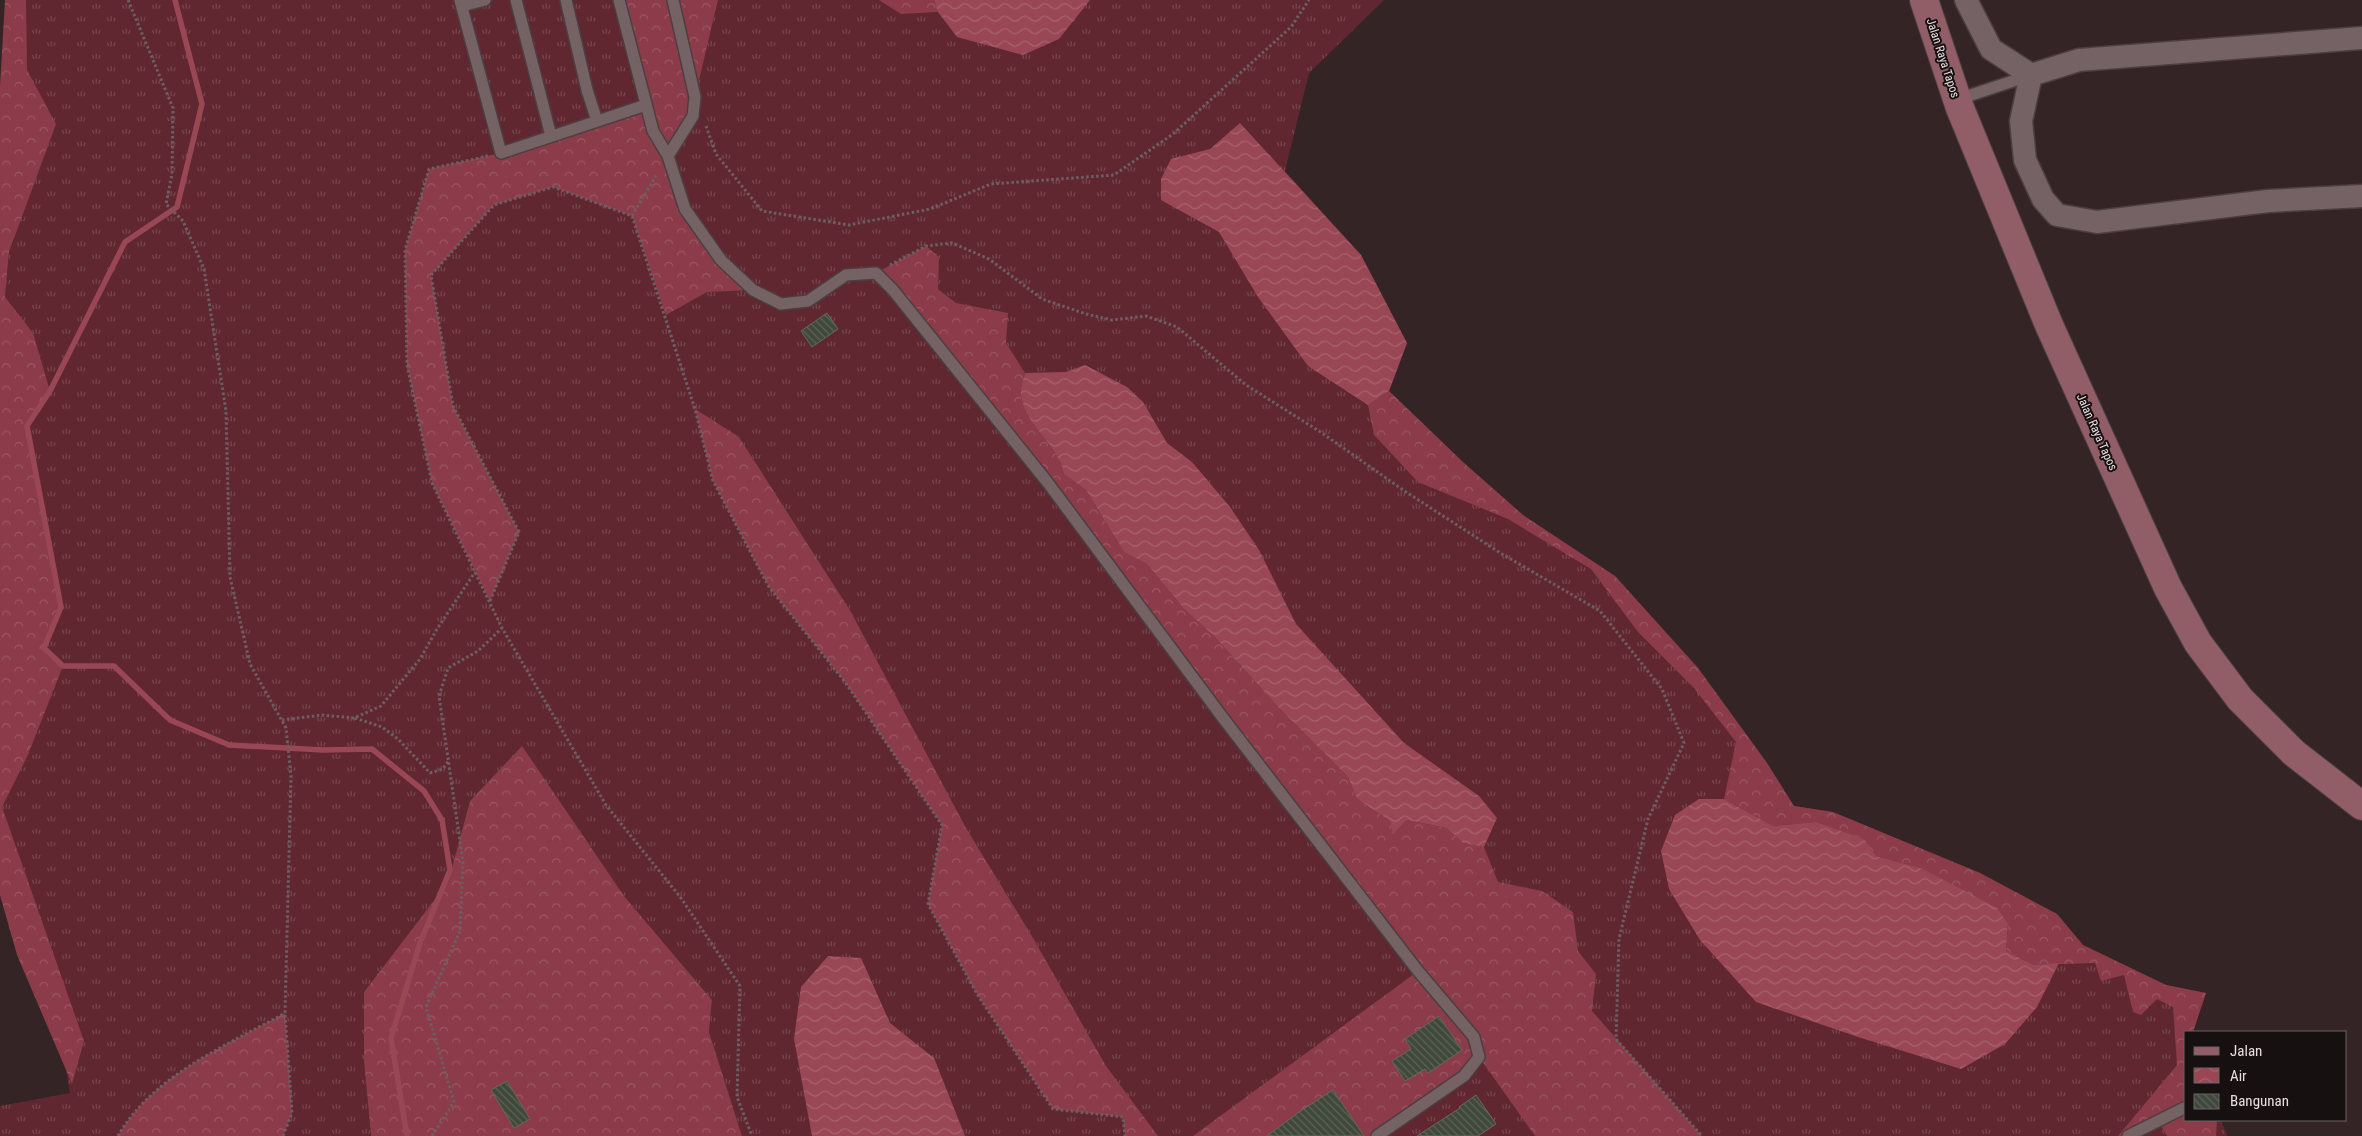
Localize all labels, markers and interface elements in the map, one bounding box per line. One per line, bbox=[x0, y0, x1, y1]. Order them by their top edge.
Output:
street label: Jalan Raya Tapos bbox=[1924, 17, 1962, 99]
street label: Jalan Raya Tapos bbox=[2074, 391, 2120, 473]
legend bbox=[2184, 1031, 2347, 1121]
text: Jalan bbox=[2230, 1042, 2262, 1060]
text: Air bbox=[2230, 1067, 2247, 1085]
text: Bangunan bbox=[2230, 1092, 2289, 1110]

